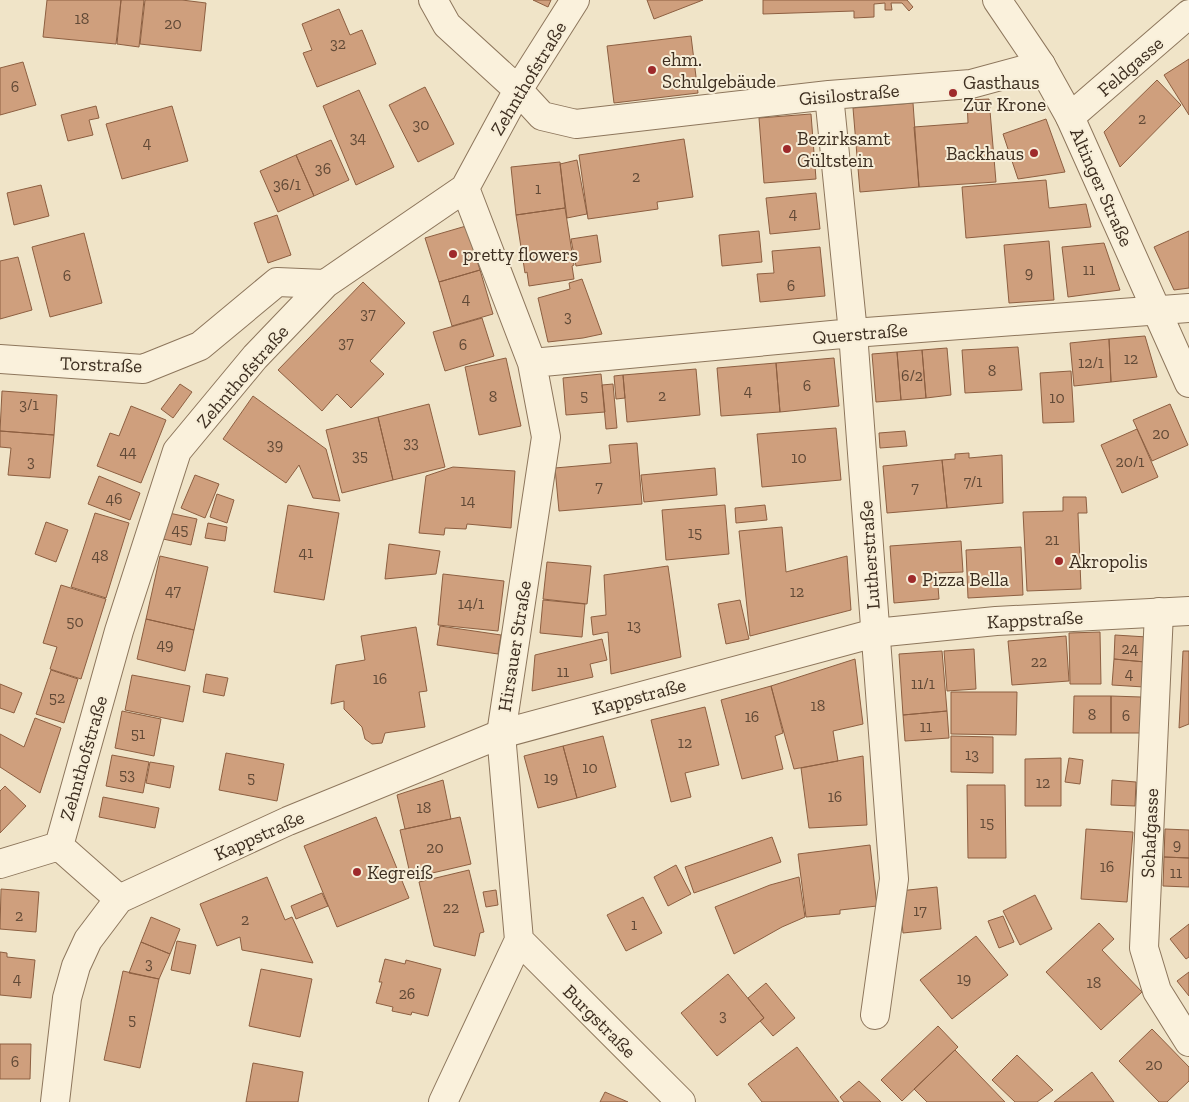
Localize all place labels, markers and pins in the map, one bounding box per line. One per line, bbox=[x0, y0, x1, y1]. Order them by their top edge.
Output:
place label: ehm. Schulgebäude bbox=[662, 48, 776, 93]
marker: ehm. Schulgebäude bbox=[646, 64, 658, 76]
place label: Gasthaus Zur Krone bbox=[963, 71, 1046, 116]
marker: Gasthaus Zur Krone bbox=[947, 87, 959, 99]
place label: Bezirksamt Gültstein bbox=[797, 127, 890, 172]
place label: Backhaus bbox=[946, 142, 1024, 165]
marker: Bezirksamt Gültstein bbox=[781, 143, 793, 155]
marker: Backhaus bbox=[1028, 147, 1040, 159]
place label: pretty flowers bbox=[463, 243, 578, 266]
marker: pretty flowers bbox=[447, 248, 459, 260]
place label: Akropolis bbox=[1069, 550, 1148, 573]
marker: Akropolis bbox=[1053, 555, 1065, 567]
place label: Pizza Bella bbox=[922, 568, 1009, 591]
marker: Pizza Bella bbox=[906, 573, 918, 585]
place label: Kegreiß bbox=[367, 861, 433, 884]
marker: Kegreiß bbox=[351, 866, 363, 878]

